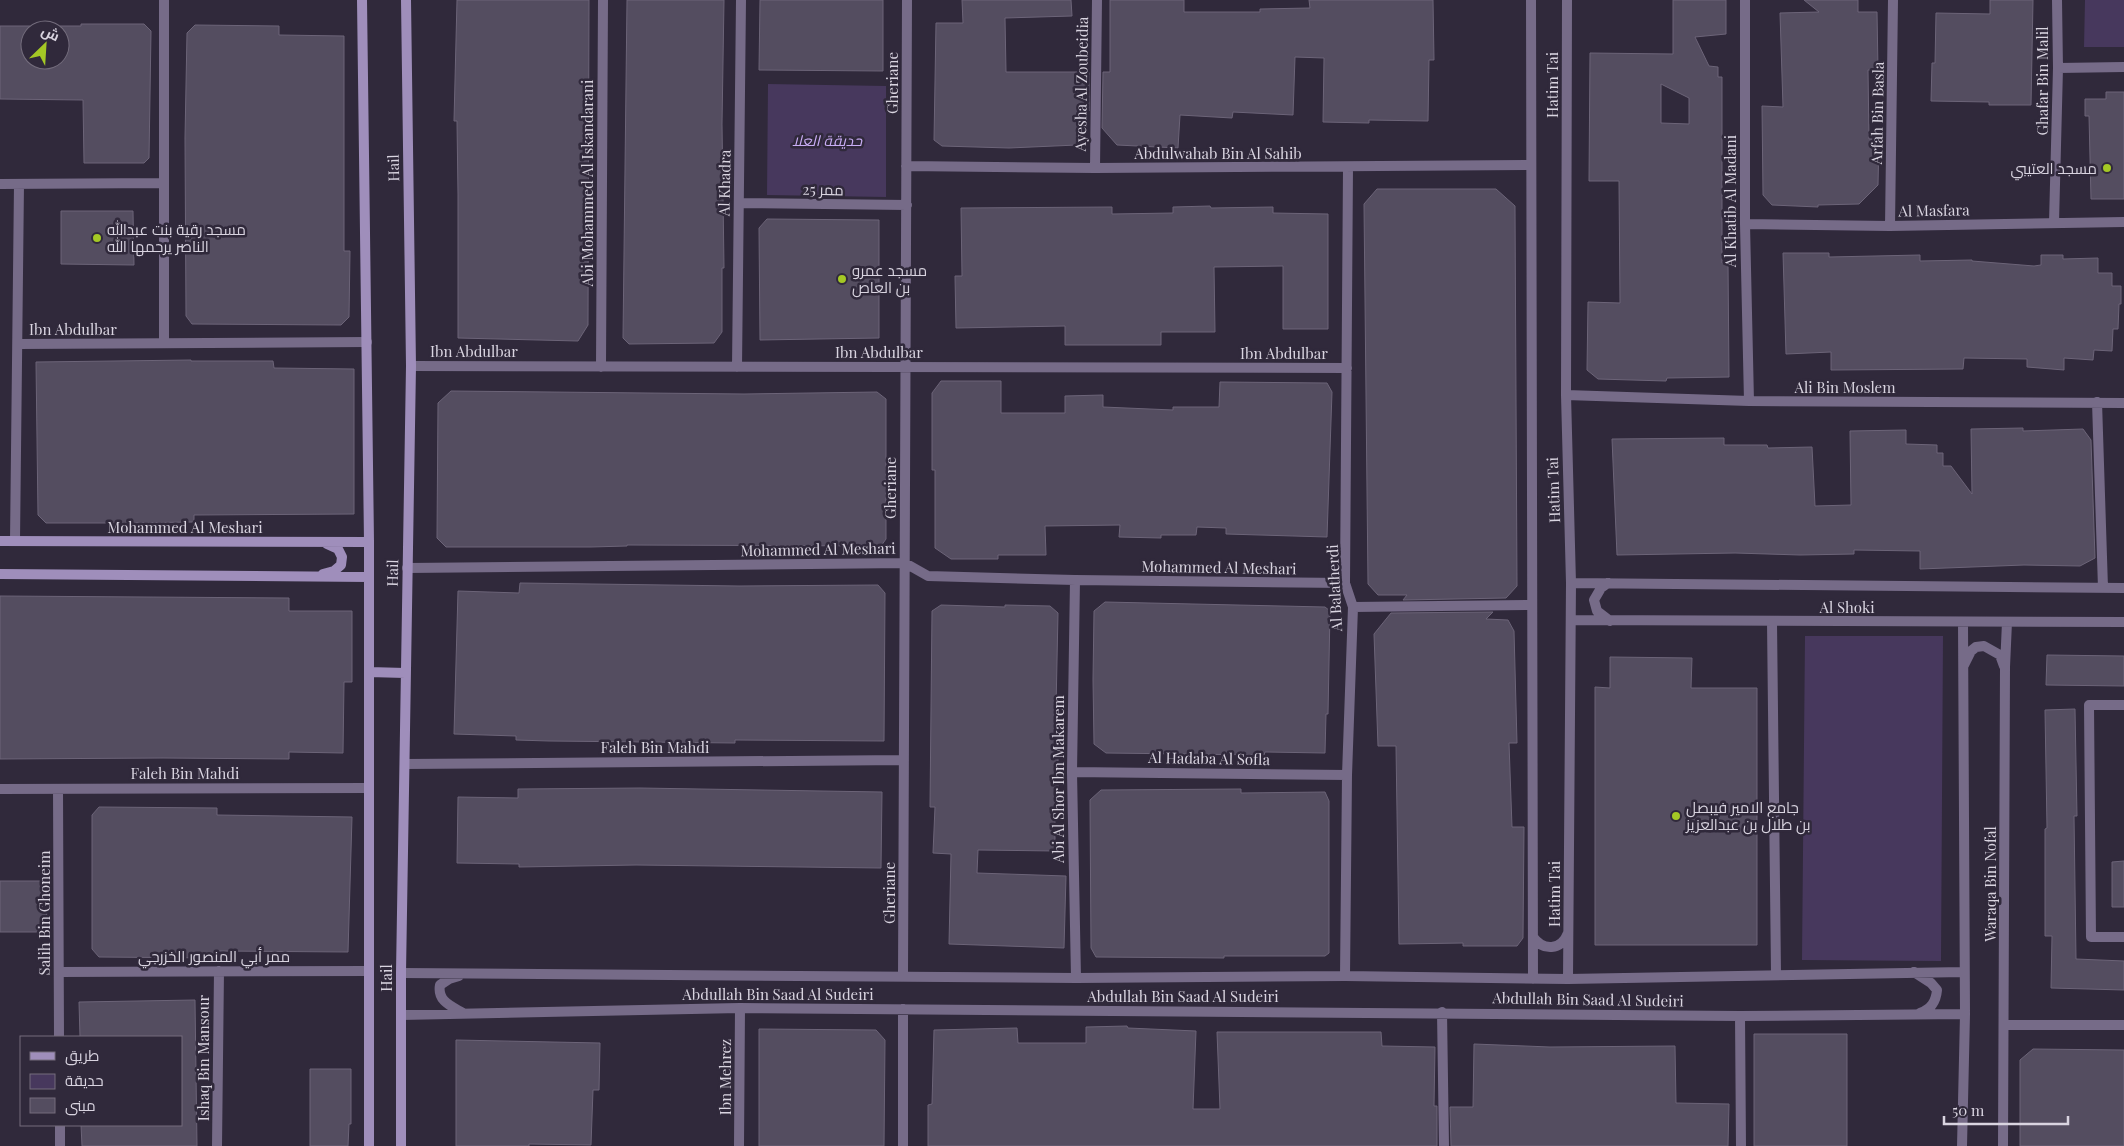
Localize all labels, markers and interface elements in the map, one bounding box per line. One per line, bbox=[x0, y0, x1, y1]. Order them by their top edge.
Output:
street label: Ayesha Al Zoubeidia bbox=[1070, 16, 1092, 153]
north arrow bbox=[20, 20, 70, 70]
text: ش bbox=[39, 20, 63, 45]
street label: Ghafar Bin Malil bbox=[2032, 26, 2052, 136]
street label: Hatim Tai bbox=[1542, 51, 1562, 118]
street label: Gheriane bbox=[882, 52, 902, 114]
street label: Arfah Bin Basla bbox=[1866, 61, 1888, 166]
street label: Abi Mohammed Al Iskandarani bbox=[577, 79, 597, 287]
park label: حديقة العلا bbox=[792, 130, 863, 150]
street label: Al Khatib Al Madani bbox=[1720, 134, 1740, 268]
street label: Abdulwahab Bin Al Sahib bbox=[1133, 143, 1302, 163]
street label: Al Khadra bbox=[713, 149, 735, 217]
street label: Hail bbox=[383, 154, 403, 182]
place label: مسجد العتيبي bbox=[2010, 158, 2097, 181]
marker: مسجد العتيبي bbox=[2101, 162, 2113, 174]
street label: ممر 25 bbox=[802, 179, 844, 199]
street label: Al Masfara bbox=[1897, 199, 1970, 221]
place label: مسجد رقية بنت عبدالله الناصر يرحمها الله bbox=[107, 219, 246, 257]
marker: مسجد رقية بنت عبدالله الناصر يرحمها الله bbox=[91, 232, 103, 244]
place label: مسجد عمرو بن العاص bbox=[852, 260, 927, 298]
marker: مسجد عمرو بن العاص bbox=[836, 273, 848, 285]
street label: Ibn Abdulbar bbox=[29, 319, 117, 339]
street label: Ibn Abdulbar bbox=[430, 341, 518, 361]
street label: Ibn Abdulbar bbox=[835, 342, 923, 362]
street label: Ibn Abdulbar bbox=[1240, 343, 1328, 363]
street label: Ali Bin Moslem bbox=[1794, 377, 1896, 397]
street label: Hatim Tai bbox=[1542, 456, 1564, 523]
street label: Gheriane bbox=[880, 457, 900, 519]
street label: Mohammed Al Meshari bbox=[107, 517, 263, 537]
street label: Mohammed Al Meshari bbox=[740, 538, 896, 560]
street label: Al Balatherdi bbox=[1322, 543, 1346, 633]
street label: Mohammed Al Meshari bbox=[1141, 556, 1297, 578]
street label: Hail bbox=[382, 559, 402, 587]
street label: Al Shoki bbox=[1818, 597, 1875, 617]
street label: Abi Al Shor Ibn Makarem bbox=[1048, 694, 1068, 864]
street label: Faleh Bin Mahdi bbox=[601, 737, 710, 757]
street label: Al Hadaba Al Sofla bbox=[1147, 747, 1271, 769]
street label: Faleh Bin Mahdi bbox=[131, 763, 240, 783]
place label: جامع الامير فيبصل بن طلال بن عبدالعزيز bbox=[1685, 797, 1811, 835]
marker: جامع الامير فيبصل بن طلال بن عبدالعزيز bbox=[1670, 810, 1682, 822]
street label: Waraqa Bin Nofal bbox=[1980, 826, 2000, 943]
street label: Salih Bin Ghoneim bbox=[34, 850, 54, 975]
street label: Hatim Tai bbox=[1544, 860, 1564, 927]
street label: Gheriane bbox=[879, 862, 899, 924]
street label: ممر أبي المنصور الخزرجي bbox=[138, 946, 290, 969]
street label: Hail bbox=[376, 964, 396, 992]
street label: Abdullah Bin Saad Al Sudeiri bbox=[681, 984, 874, 1004]
street label: Abdullah Bin Saad Al Sudeiri bbox=[1086, 986, 1279, 1006]
street label: Abdullah Bin Saad Al Sudeiri bbox=[1491, 987, 1684, 1011]
street label: Ishaq Bin Mansour bbox=[193, 995, 213, 1121]
legend bbox=[20, 1036, 182, 1126]
street label: Ibn Mehrez bbox=[715, 1039, 735, 1115]
text: طريق bbox=[65, 1045, 99, 1066]
text: حديقة bbox=[65, 1070, 104, 1090]
scale bar bbox=[1944, 1094, 2068, 1126]
text: مبنى bbox=[65, 1095, 96, 1116]
text: 50 m bbox=[1952, 1100, 1985, 1120]

